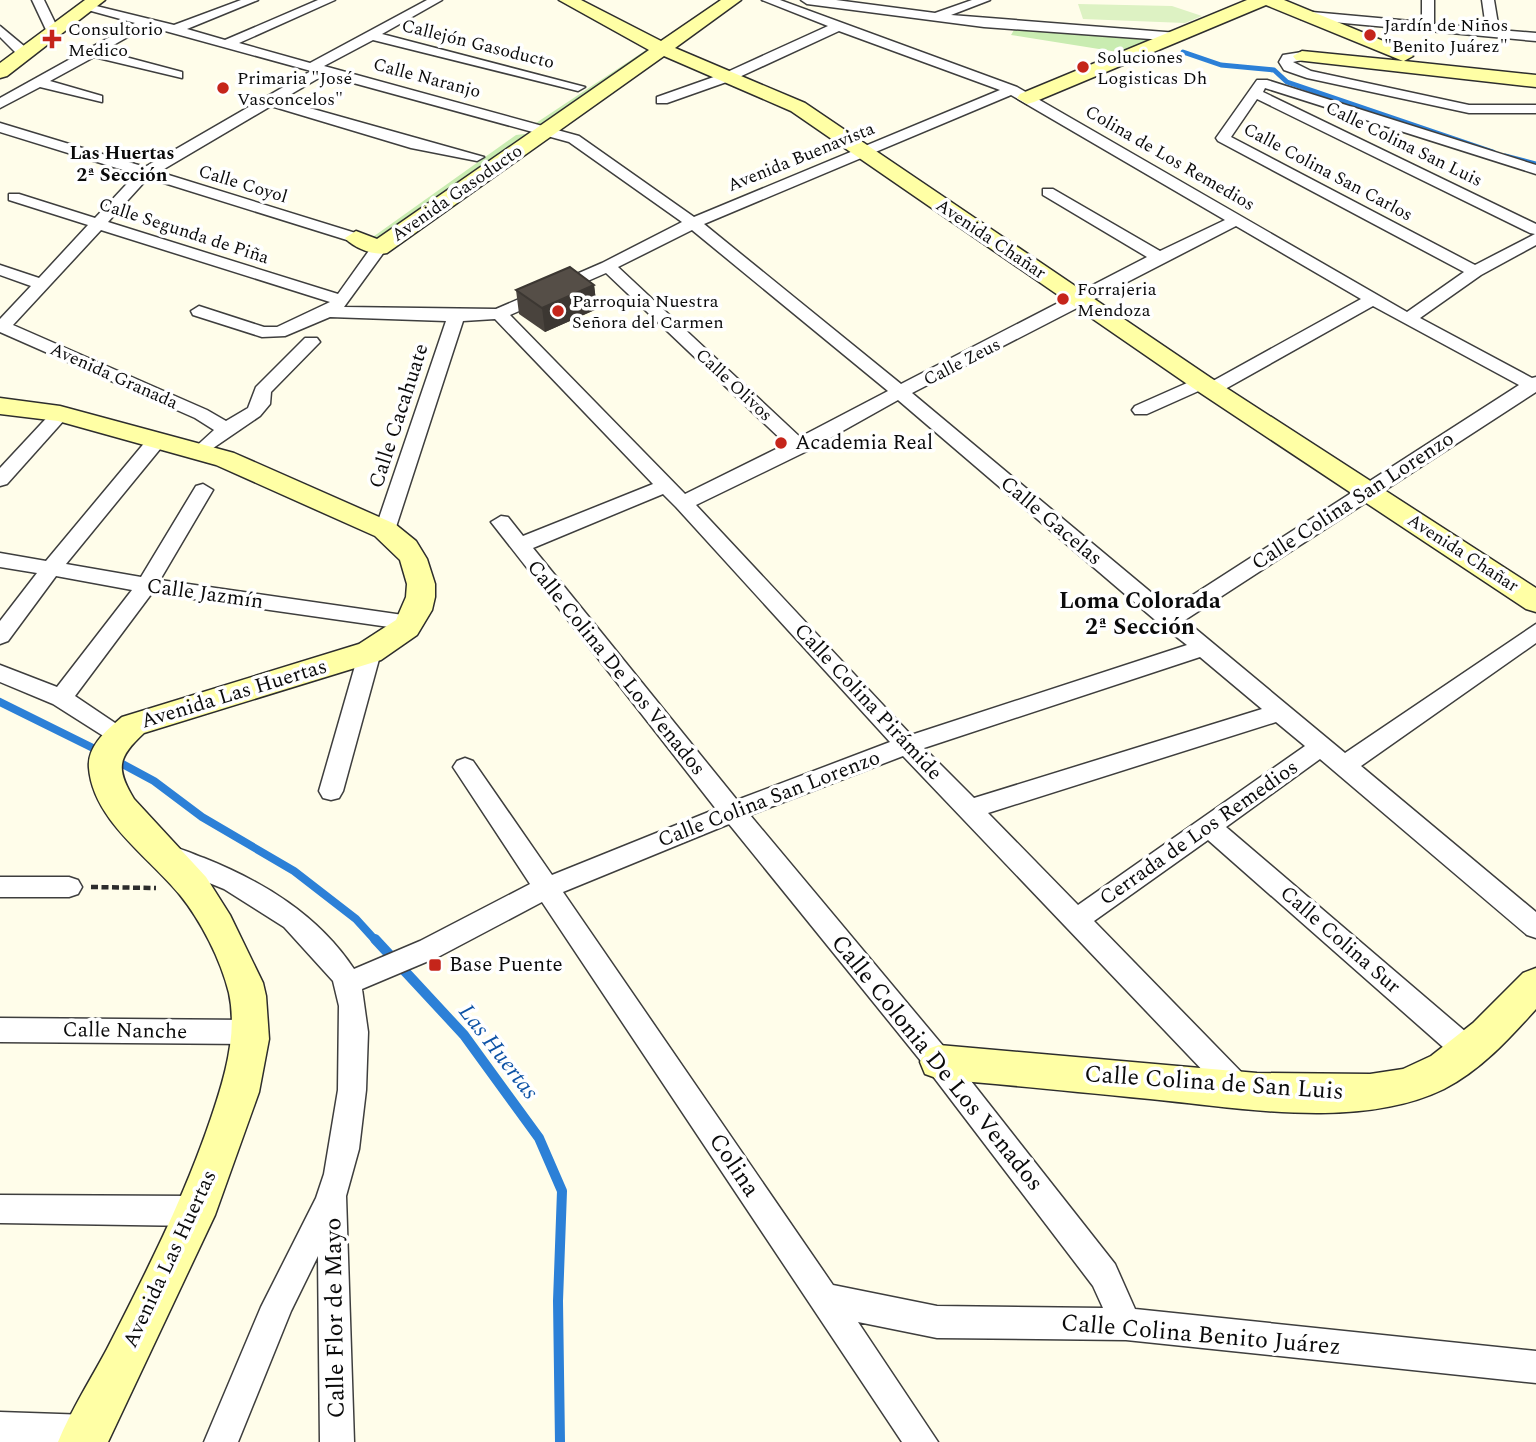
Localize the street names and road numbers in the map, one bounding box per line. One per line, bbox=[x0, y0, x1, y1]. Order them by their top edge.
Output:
street label: Callejón Gasoducto bbox=[399, 12, 557, 76]
street label: Calle Naranjo bbox=[370, 51, 484, 105]
street label: Calle Colina San Luis bbox=[1321, 94, 1487, 194]
street label: Colina de Los Remedios bbox=[1080, 98, 1260, 218]
street label: Avenida Buenavista bbox=[723, 115, 879, 199]
street label: Calle Colina San Carlos bbox=[1238, 116, 1418, 228]
street label: Avenida Gasoducto bbox=[386, 138, 528, 248]
street label: Calle Coyol bbox=[195, 158, 291, 210]
street label: Calle Segunda de Piña bbox=[95, 191, 273, 271]
street label: Avenida Chañar bbox=[930, 192, 1052, 286]
street label: Calle Zeus bbox=[919, 331, 1005, 393]
street label: Avenida Granada bbox=[46, 336, 182, 416]
street label: Calle Cacahuate bbox=[360, 339, 438, 493]
street label: Calle Olivos bbox=[689, 342, 779, 428]
street label: Calle Colina San Lorenzo bbox=[1245, 423, 1461, 579]
street label: Calle Gacelas bbox=[993, 468, 1109, 574]
street label: Avenida Chañar bbox=[1402, 507, 1524, 599]
street label: Calle Colina De Los Venados bbox=[519, 553, 713, 783]
street label: Calle Jazmín bbox=[145, 570, 265, 618]
street label: Calle Colina Pirámide bbox=[786, 616, 950, 788]
street label: Avenida Las Huertas bbox=[137, 650, 331, 738]
street label: Calle Colina San Lorenzo bbox=[653, 742, 885, 856]
street label: Cerrada de Los Remedios bbox=[1093, 752, 1305, 914]
street label: Calle Colina Sur bbox=[1272, 878, 1408, 1002]
street label: Calle Colonia De Los Venados bbox=[822, 927, 1052, 1199]
street label: Calle Nanche bbox=[62, 1014, 188, 1048]
street label: Calle Colina de San Luis bbox=[1083, 1056, 1345, 1110]
street label: Colina bbox=[699, 1126, 769, 1205]
street label: Avenida Las Huertas bbox=[115, 1165, 225, 1353]
street label: Calle Flor de Mayo bbox=[315, 1217, 355, 1419]
street label: Calle Colina Benito Juárez bbox=[1060, 1305, 1342, 1365]

